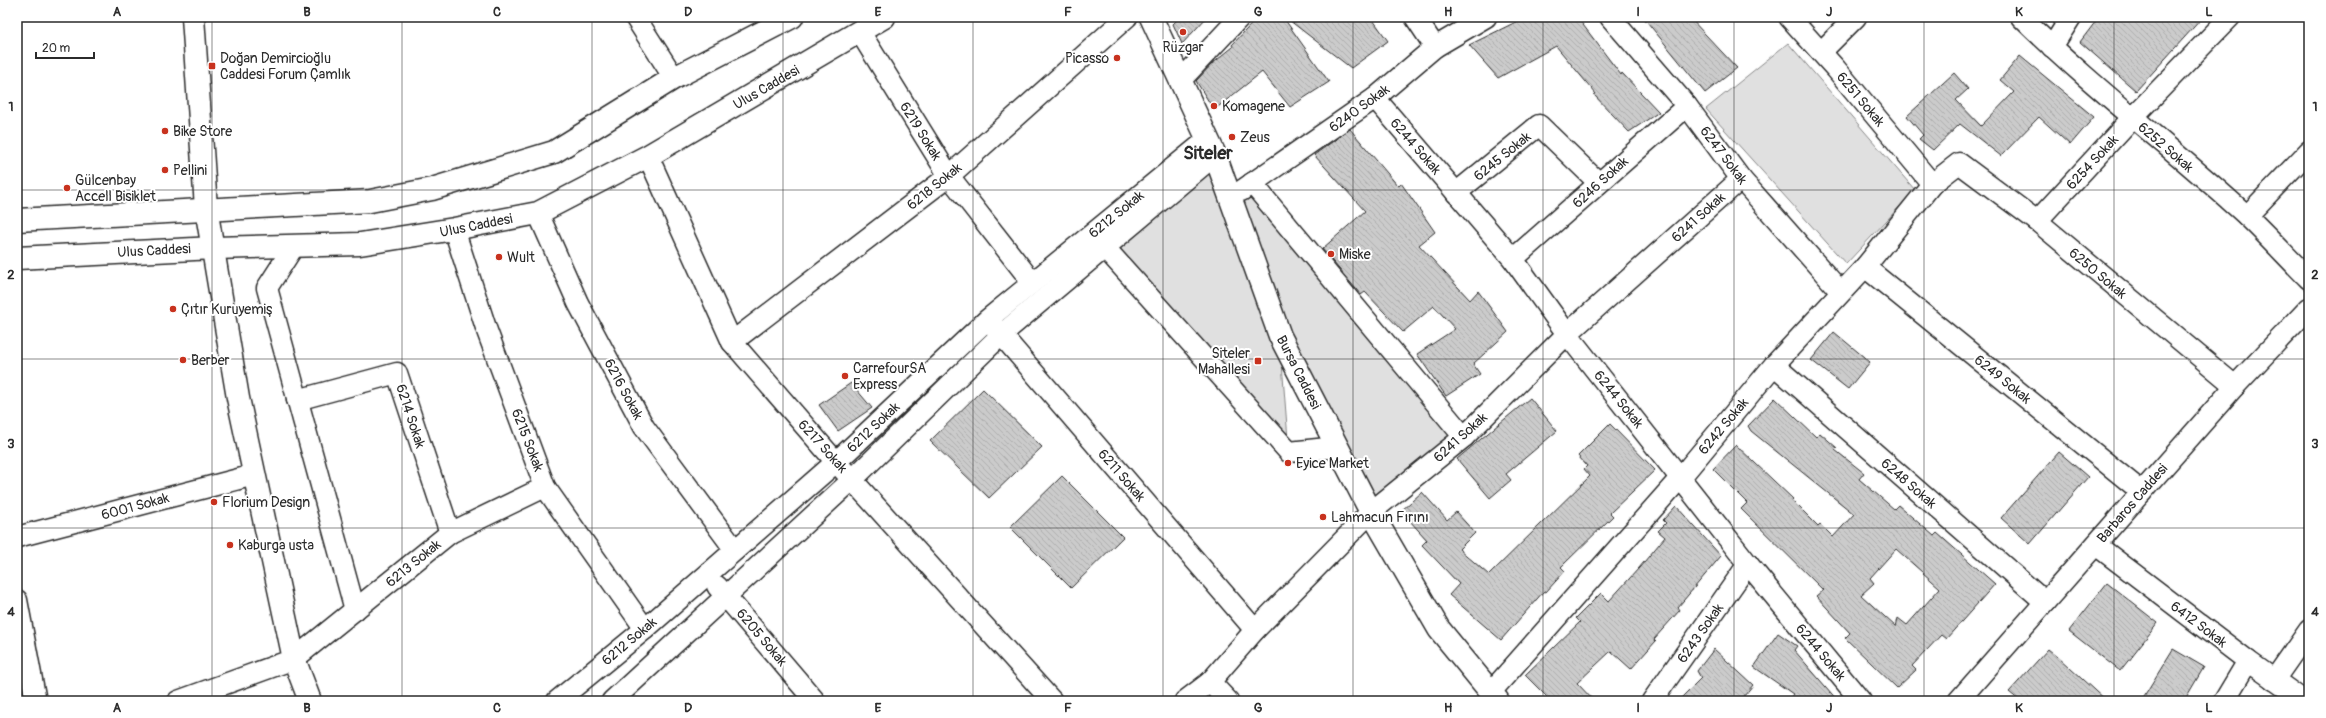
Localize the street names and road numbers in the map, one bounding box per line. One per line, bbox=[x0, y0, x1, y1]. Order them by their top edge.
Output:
street label: Ulus Caddesi bbox=[730, 61, 803, 113]
street label: 6251 Sokak bbox=[1833, 69, 1888, 130]
street label: 6240 Sokak bbox=[1326, 81, 1393, 136]
street label: 6219 Sokak bbox=[896, 99, 945, 164]
street label: 6244 Sokak bbox=[1387, 115, 1445, 178]
street label: 6252 Sokak bbox=[2134, 119, 2197, 176]
street label: 6247 Sokak bbox=[1696, 123, 1751, 188]
street label: 6245 Sokak bbox=[1470, 128, 1534, 185]
street label: 6254 Sokak bbox=[2063, 131, 2122, 193]
street label: 6246 Sokak bbox=[1569, 153, 1632, 212]
street label: 6218 Sokak bbox=[904, 159, 965, 214]
street label: 6212 Sokak bbox=[1085, 187, 1148, 242]
street label: 6241 Sokak bbox=[1668, 189, 1729, 246]
street label: Ulus Caddesi bbox=[438, 210, 514, 241]
street label: Ulus Caddesi bbox=[117, 240, 192, 261]
street label: 6250 Sokak bbox=[2065, 244, 2130, 303]
street label: Bursa Caddesi bbox=[1273, 333, 1325, 412]
street label: 6249 Sokak bbox=[1971, 351, 2035, 408]
street label: 6216 Sokak bbox=[600, 356, 647, 423]
street label: 6244 Sokak bbox=[1590, 367, 1647, 432]
street label: 6214 Sokak bbox=[392, 382, 429, 451]
street label: 6242 Sokak bbox=[1695, 394, 1752, 458]
street label: 6212 Sokak bbox=[843, 398, 903, 456]
street label: 6215 Sokak bbox=[508, 406, 547, 474]
street label: 6241 Sokak bbox=[1430, 409, 1491, 466]
street label: 6217 Sokak bbox=[794, 416, 851, 477]
street label: 6211 Sokak bbox=[1094, 446, 1149, 505]
street label: 6248 Sokak bbox=[1877, 455, 1940, 512]
street label: Barbaros Caddesi bbox=[2093, 460, 2172, 546]
street label: 6001 Sokak bbox=[99, 489, 171, 524]
street label: 6213 Sokak bbox=[382, 536, 444, 591]
street label: 6412 Sokak bbox=[2167, 598, 2230, 651]
street label: 6243 Sokak bbox=[1674, 600, 1727, 666]
street label: 6205 Sokak bbox=[733, 605, 791, 670]
street label: 6212 Sokak bbox=[599, 614, 660, 669]
street label: 6244 Sokak bbox=[1792, 620, 1849, 684]

